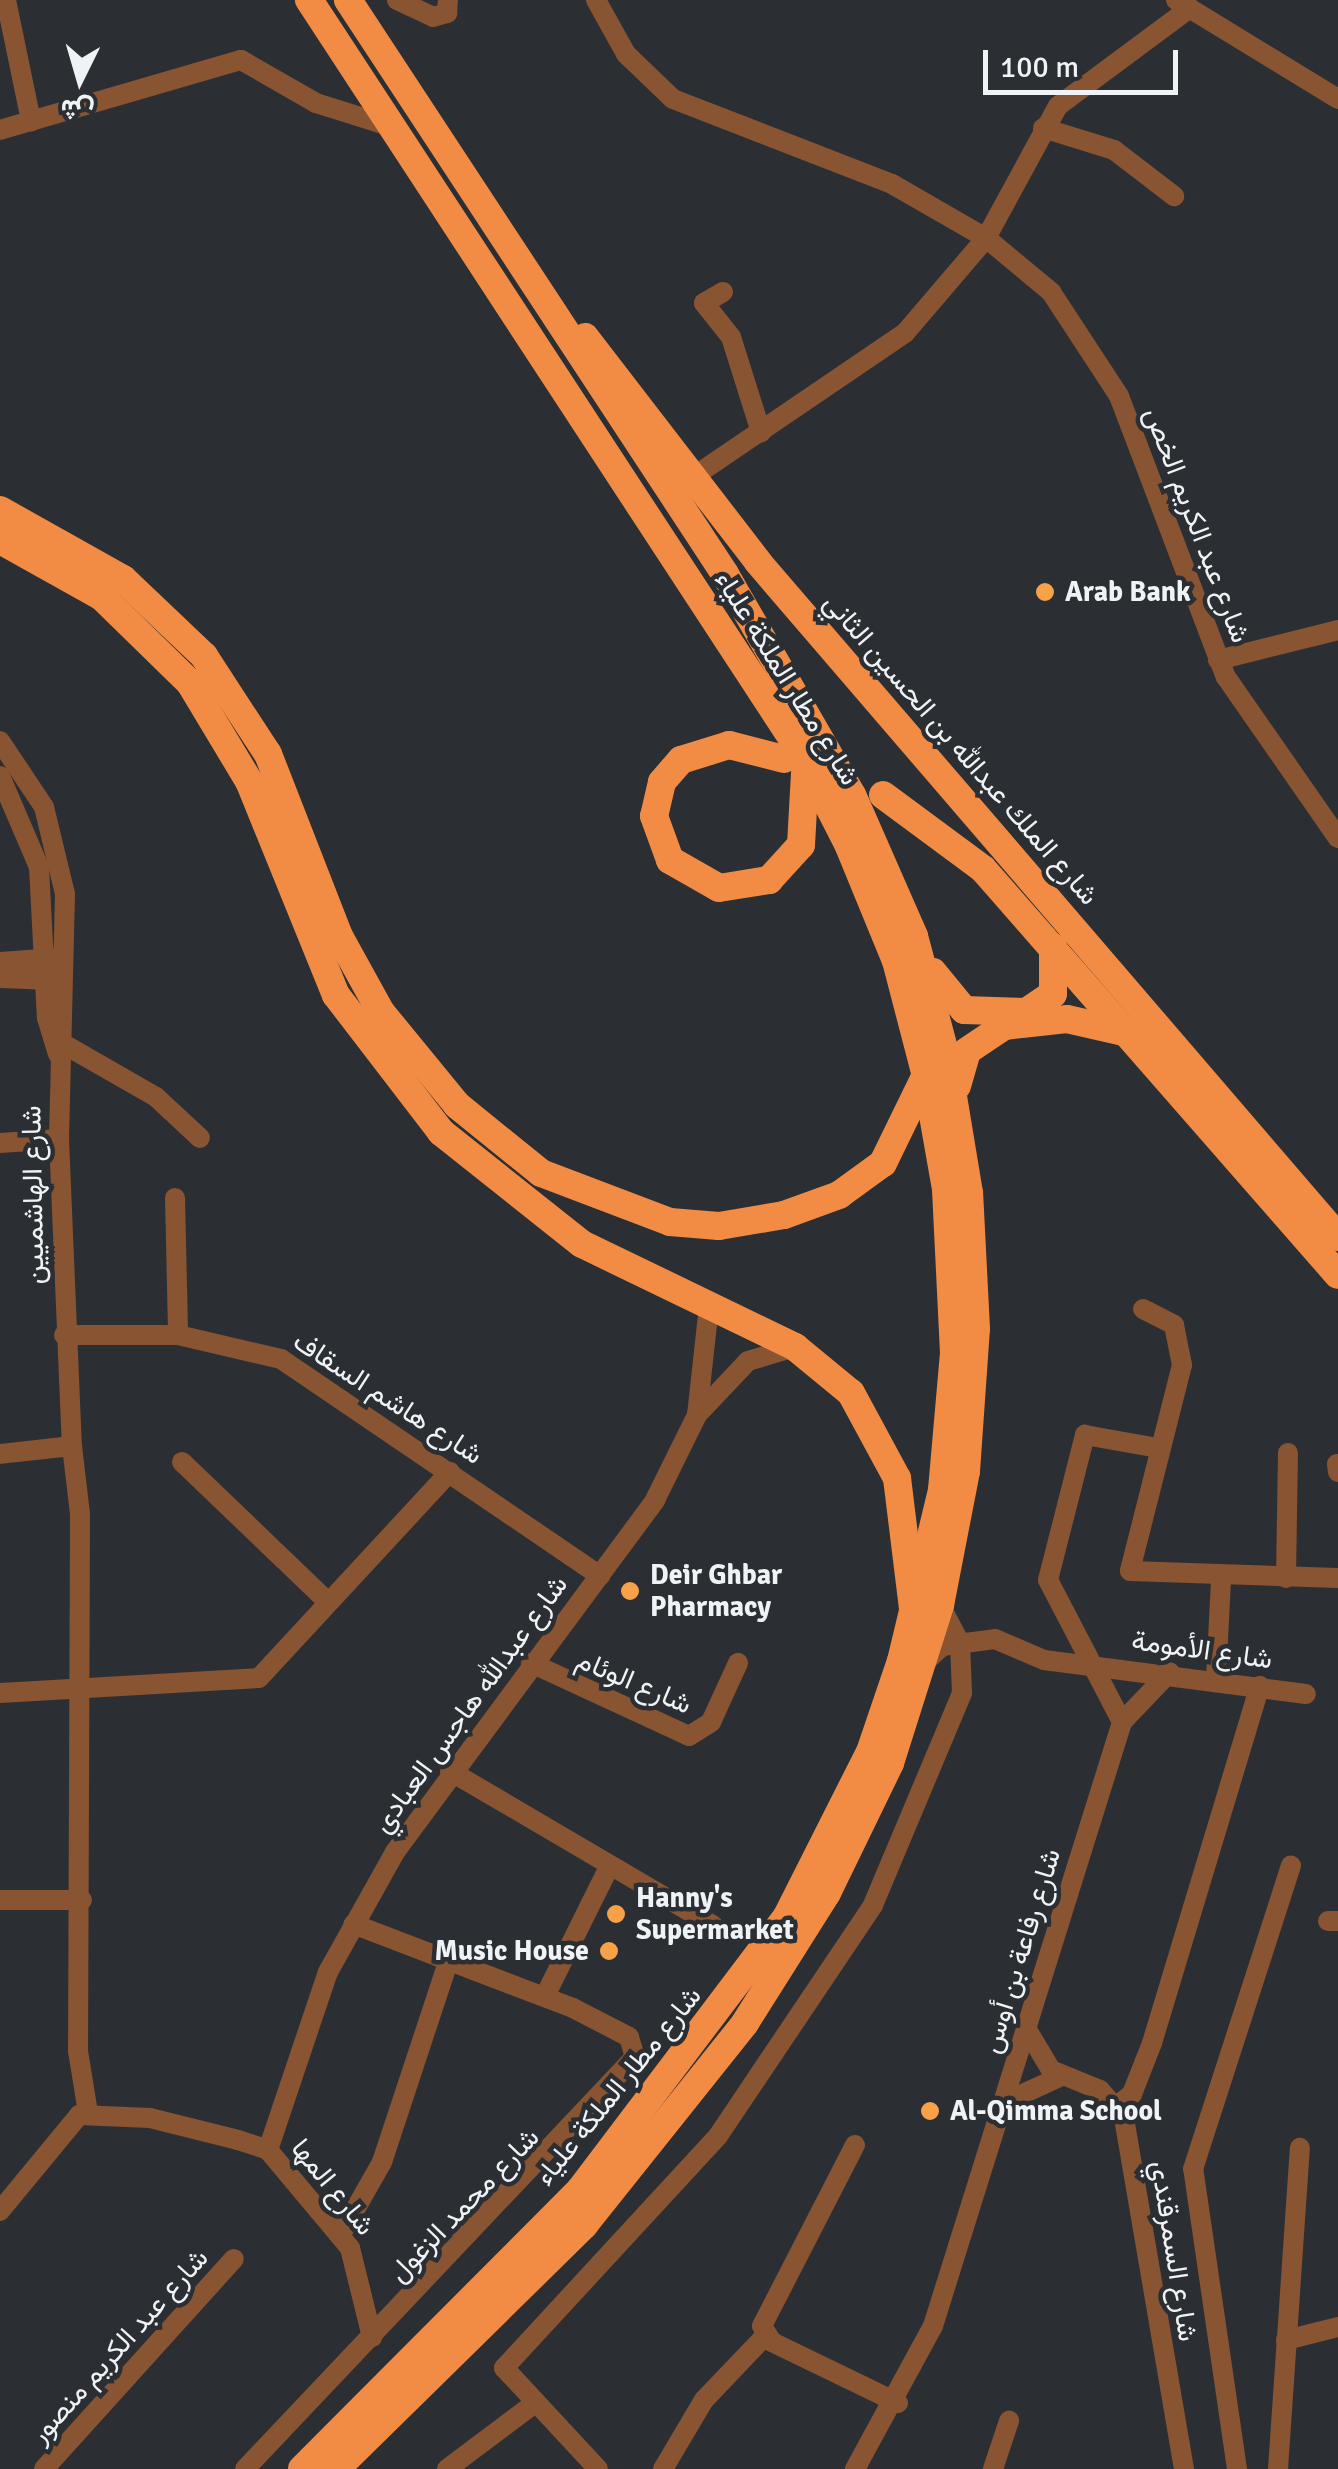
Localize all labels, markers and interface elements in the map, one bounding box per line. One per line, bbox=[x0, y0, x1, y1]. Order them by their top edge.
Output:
north arrow bbox=[30, 30, 130, 130]
scale bar bbox=[988, 30, 1183, 92]
text: 100 m bbox=[1000, 49, 1079, 86]
text: ش bbox=[59, 91, 96, 128]
street label: شارع عبد الكريم الخص bbox=[1137, 403, 1257, 647]
street label: شارع مطار الملكة علياء bbox=[708, 565, 866, 791]
place label: Arab Bank bbox=[1065, 575, 1191, 609]
marker: Arab Bank bbox=[1034, 581, 1056, 603]
street label: شارع الملك عبدالله بن الحسين الثاني bbox=[816, 586, 1106, 912]
street label: شارع الهاشميين bbox=[15, 1105, 51, 1285]
street label: شارع هاشم السقاف bbox=[287, 1324, 489, 1472]
place label: Deir Ghbar Pharmacy bbox=[650, 1558, 782, 1624]
street label: شارع عبدالله هاجس العبادي bbox=[365, 1569, 575, 1839]
marker: Deir Ghbar Pharmacy bbox=[619, 1580, 641, 1602]
street label: شارع الأمومة bbox=[1129, 1624, 1275, 1676]
street label: شارع الوئام bbox=[571, 1643, 697, 1721]
street label: شارع رفاعة بن أوس bbox=[974, 1845, 1068, 2057]
place label: Hanny's Supermarket bbox=[636, 1881, 794, 1947]
marker: Hanny's Supermarket bbox=[605, 1903, 627, 1925]
place label: Music House bbox=[434, 1934, 589, 1968]
marker: Music House bbox=[598, 1940, 620, 1962]
street label: شارع مطار الملكة علياء bbox=[527, 1980, 709, 2192]
place label: Al-Qimma School bbox=[950, 2094, 1162, 2128]
marker: Al-Qimma School bbox=[919, 2100, 941, 2122]
street label: شارع محمد الزغول bbox=[382, 2121, 546, 2289]
street label: شارع المها bbox=[284, 2132, 382, 2242]
street label: شارع السمرقندي bbox=[1143, 2158, 1205, 2344]
street label: شارع عبد الكريم منصور bbox=[23, 2242, 215, 2450]

